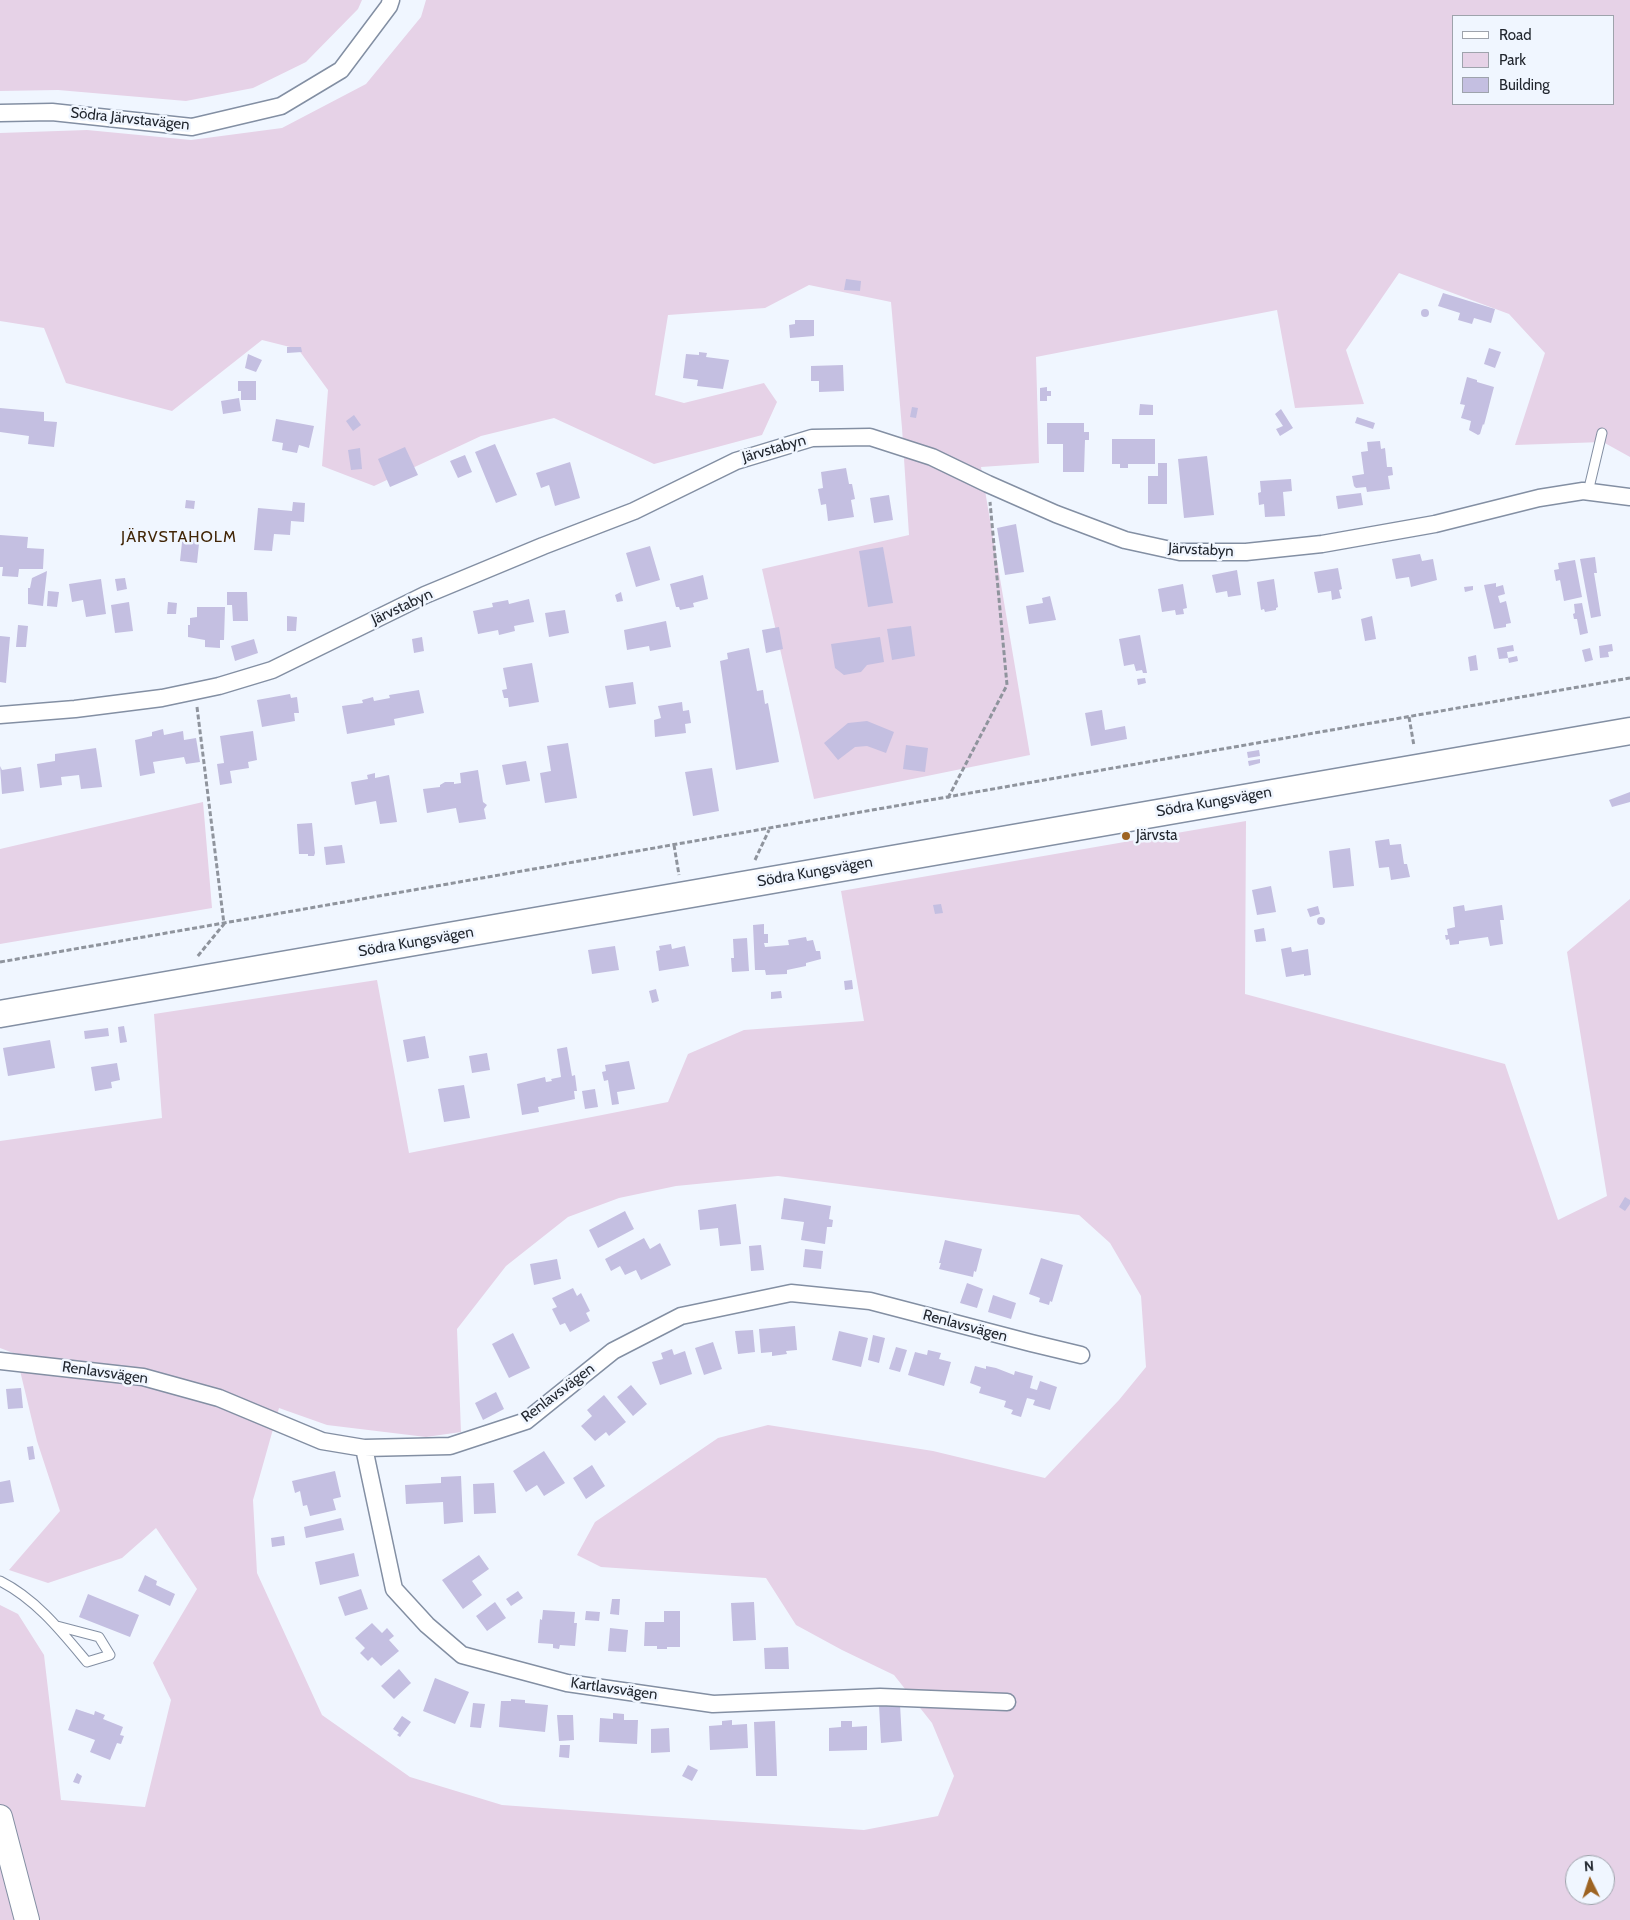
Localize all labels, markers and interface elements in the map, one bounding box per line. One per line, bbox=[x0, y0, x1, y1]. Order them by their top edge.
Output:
legend bbox=[1452, 15, 1615, 105]
text: Road bbox=[1499, 26, 1532, 44]
text: Park bbox=[1499, 51, 1526, 69]
text: Building bbox=[1499, 76, 1550, 94]
street label: Södra Järvstavägen bbox=[70, 104, 190, 134]
street label: Järvstabyn bbox=[740, 431, 808, 467]
district label: JÄRVSTAHOLM bbox=[120, 527, 238, 547]
street label: Järvstabyn bbox=[1168, 539, 1234, 561]
street label: Järvstabyn bbox=[369, 585, 435, 629]
street label: Södra Kungsvägen bbox=[1155, 783, 1273, 821]
place label: Järvsta bbox=[1136, 827, 1177, 845]
marker: Järvsta bbox=[1120, 830, 1132, 842]
street label: Södra Kungsvägen bbox=[756, 853, 874, 891]
street label: Södra Kungsvägen bbox=[357, 923, 475, 961]
street label: Renlavsvägen bbox=[921, 1306, 1009, 1346]
street label: Renlavsvägen bbox=[61, 1358, 149, 1388]
street label: Renlavsvägen bbox=[518, 1360, 598, 1426]
street label: Kartlavsvägen bbox=[569, 1674, 659, 1704]
north arrow bbox=[1565, 1855, 1615, 1905]
text: N bbox=[1583, 1857, 1595, 1875]

